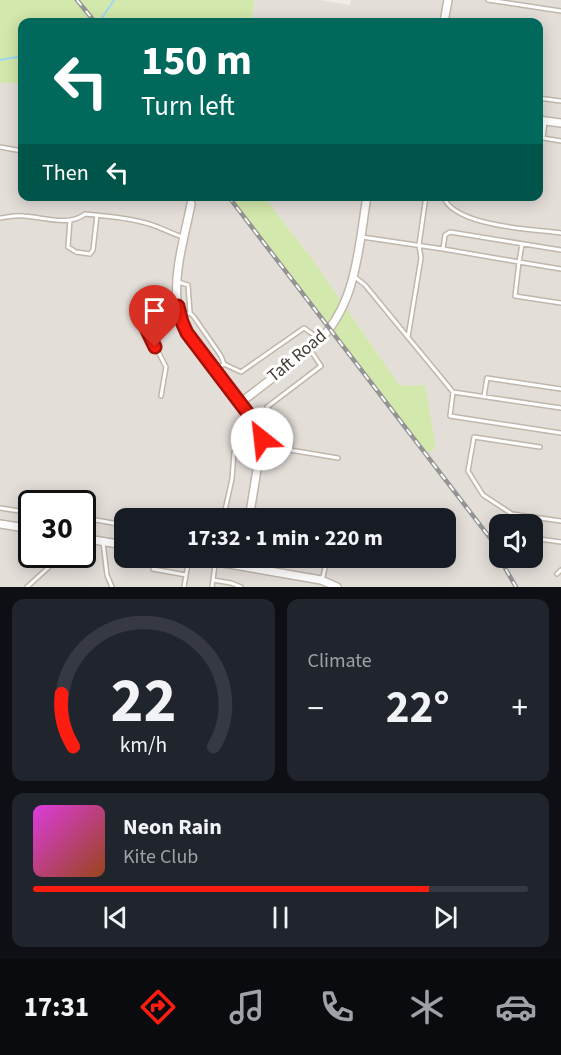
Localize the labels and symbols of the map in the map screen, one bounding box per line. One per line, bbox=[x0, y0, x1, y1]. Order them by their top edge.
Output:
pin bbox=[129, 285, 180, 347]
street label: Taft Road bbox=[262, 324, 332, 388]
position arrow bbox=[230, 407, 294, 471]
speed limit sign: 30 bbox=[18, 490, 96, 568]

